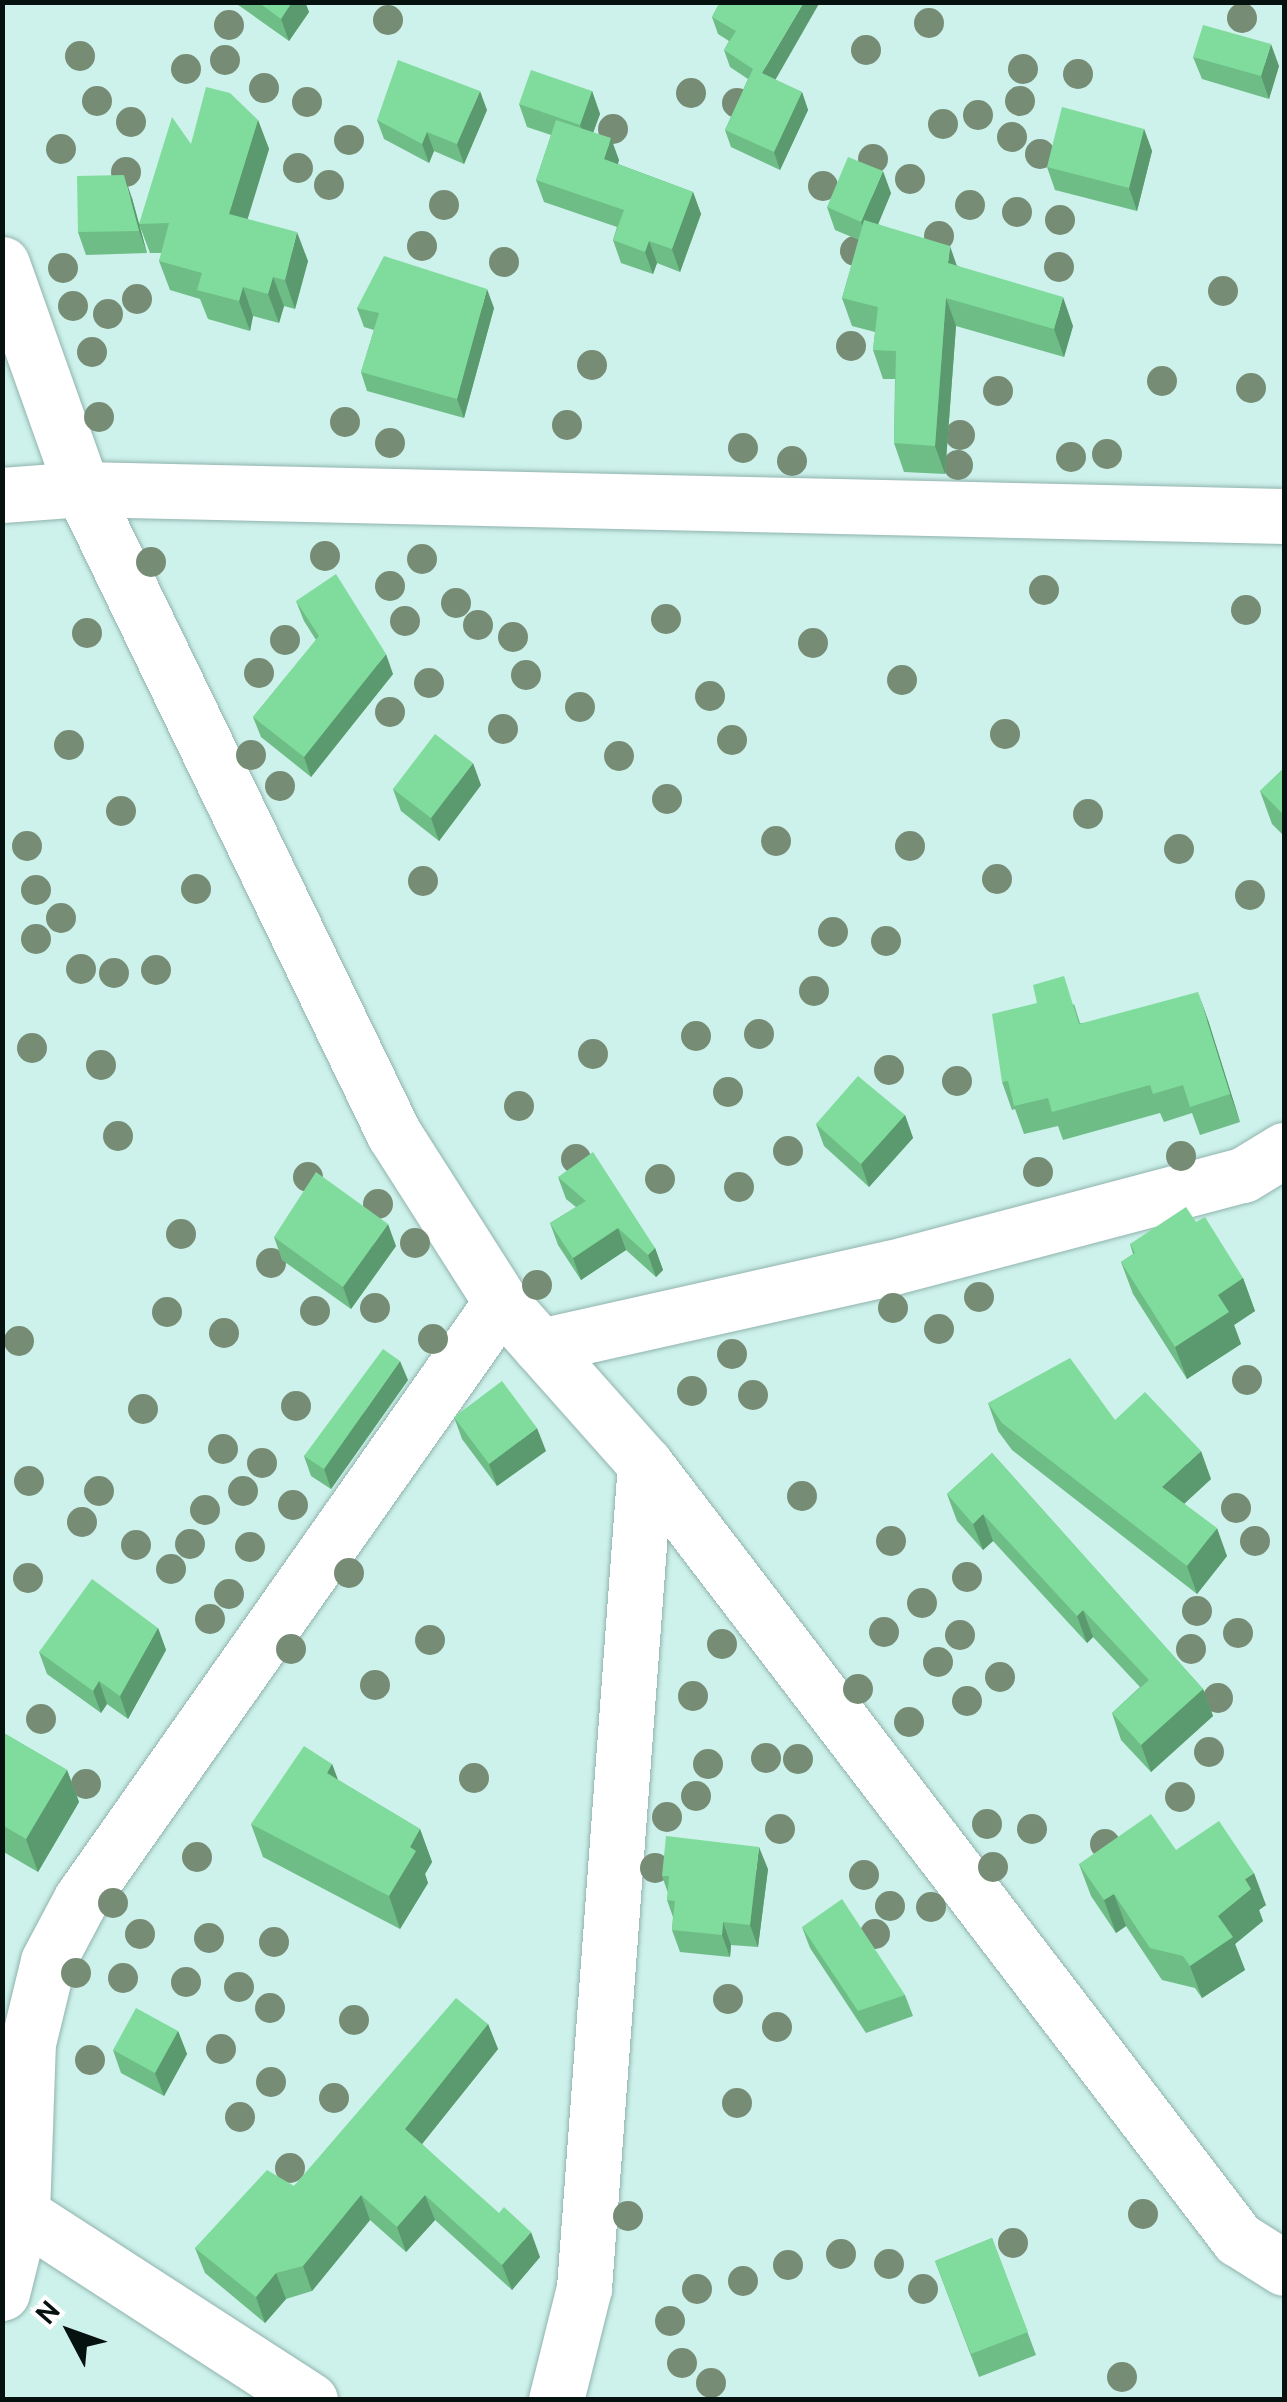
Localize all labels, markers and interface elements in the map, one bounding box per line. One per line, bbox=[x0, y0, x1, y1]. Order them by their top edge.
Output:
north arrow bbox=[20, 2282, 120, 2382]
text: N bbox=[28, 2294, 67, 2331]

